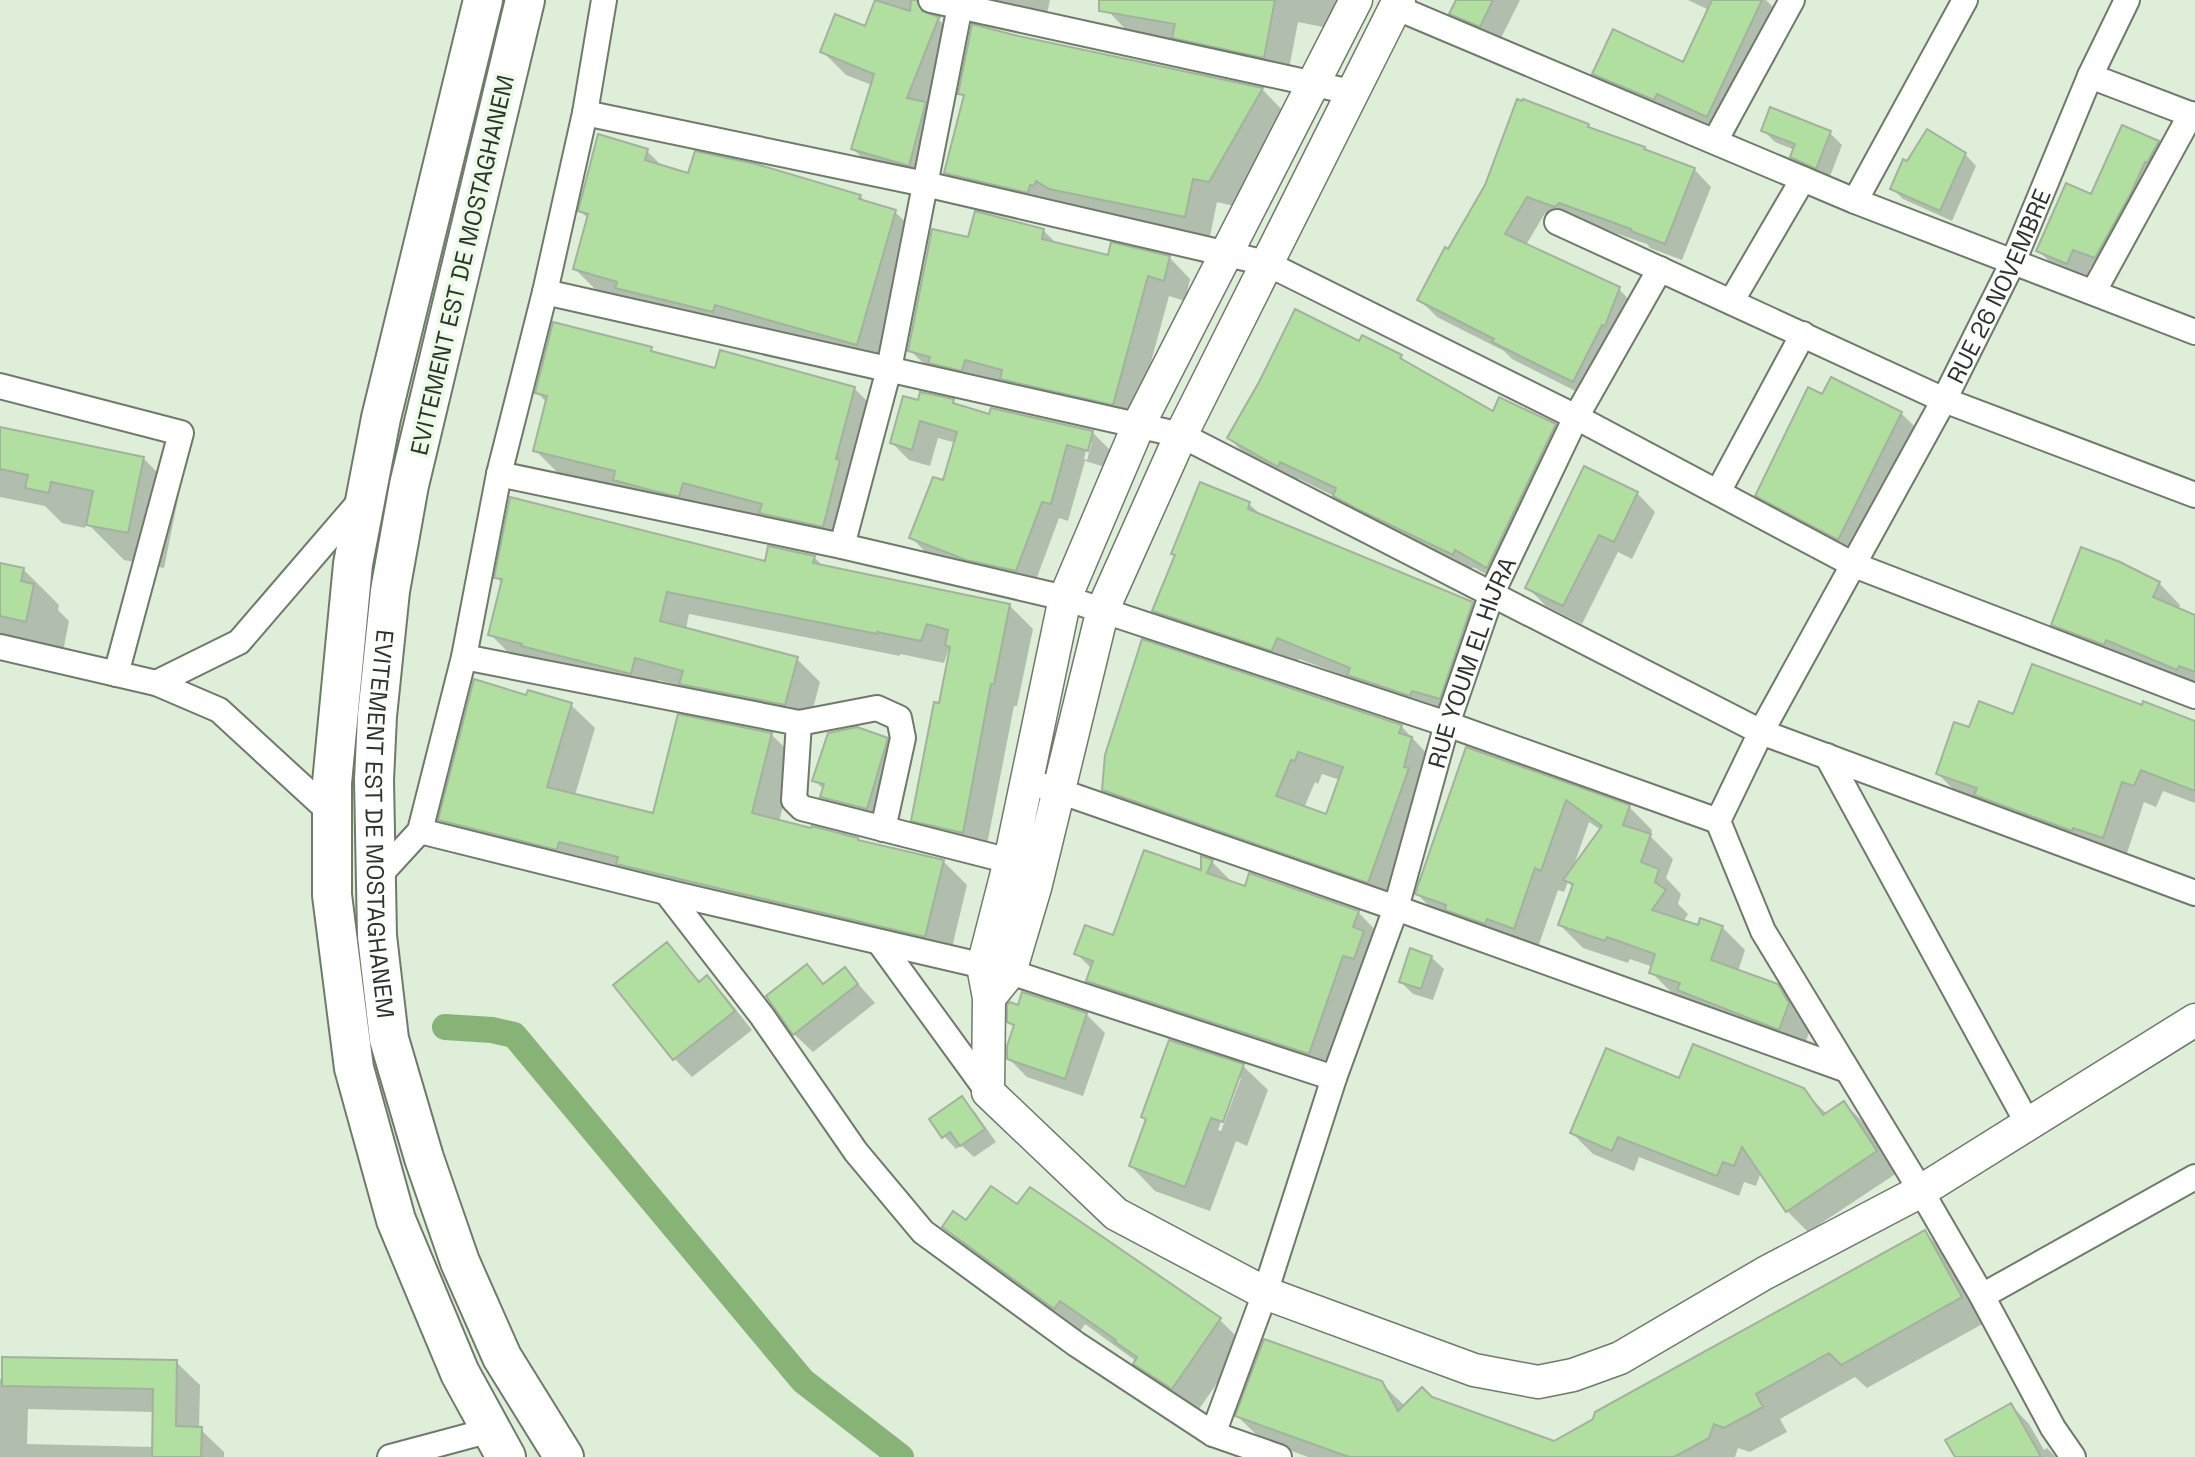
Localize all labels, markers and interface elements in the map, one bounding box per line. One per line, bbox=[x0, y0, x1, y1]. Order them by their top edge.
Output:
street label: EVITEMENT EST DE MOSTAGHANEM bbox=[403, 72, 521, 458]
street label: RUE 26 NOVEMBRE bbox=[1939, 184, 2057, 388]
street label: RUE YOUM EL HIJRA bbox=[1420, 552, 1523, 771]
street label: EVITEMENT EST DE MOSTAGHANEM bbox=[358, 628, 402, 1020]

